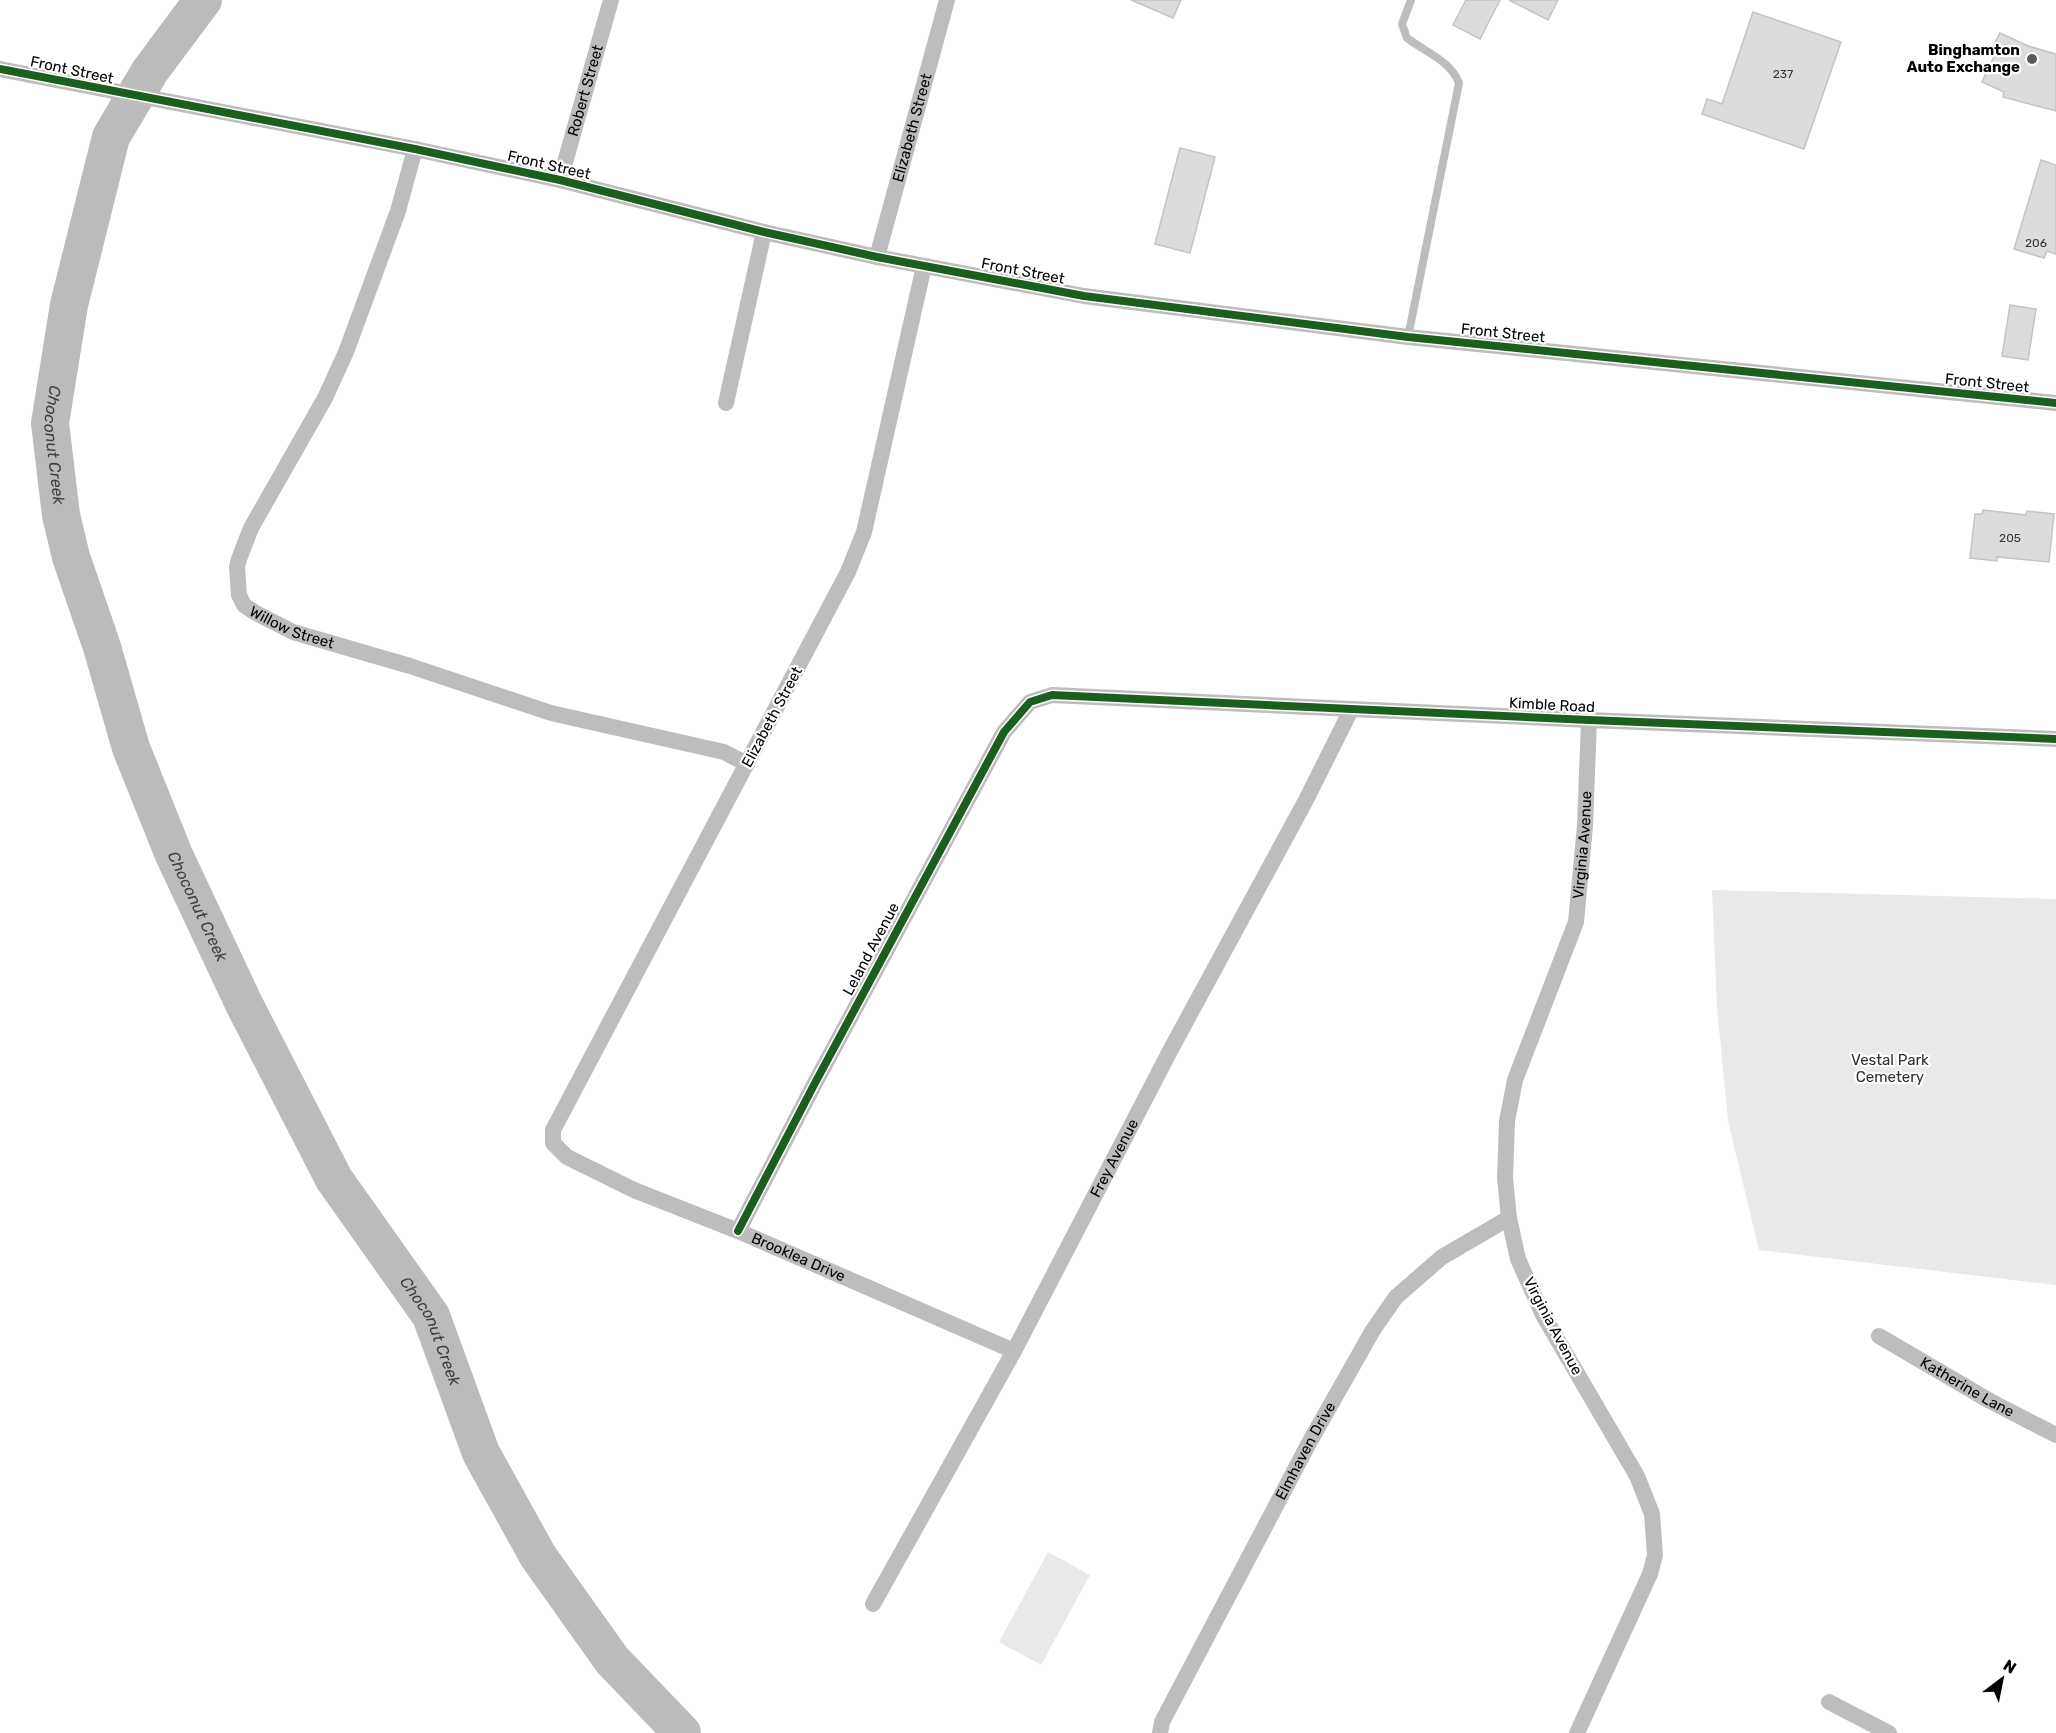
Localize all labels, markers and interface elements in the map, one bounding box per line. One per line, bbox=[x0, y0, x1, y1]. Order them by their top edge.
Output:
place label: Binghamton Auto Exchange bbox=[1907, 41, 2020, 76]
street label: Robert Street bbox=[564, 43, 607, 138]
street label: Front Street bbox=[29, 52, 115, 88]
marker: Binghamton Auto Exchange bbox=[2025, 52, 2039, 66]
house number: 237 bbox=[1773, 67, 1793, 81]
street label: Elizabeth Street bbox=[889, 71, 936, 184]
street label: Front Street bbox=[506, 147, 592, 183]
house number: 206 bbox=[2025, 236, 2047, 250]
street label: Front Street bbox=[980, 254, 1066, 288]
street label: Front Street bbox=[1460, 320, 1546, 346]
street label: Front Street bbox=[1944, 370, 2030, 396]
water label: Choconut Creek bbox=[41, 384, 69, 506]
house number: 205 bbox=[1999, 531, 2021, 545]
street label: Willow Street bbox=[247, 602, 337, 653]
street label: Elizabeth Street bbox=[738, 663, 806, 770]
street label: Kimble Road bbox=[1508, 694, 1596, 716]
street label: Virginia Avenue bbox=[1569, 791, 1595, 900]
water label: Choconut Creek bbox=[164, 848, 232, 965]
street label: Leland Avenue bbox=[839, 900, 903, 998]
park label: Vestal Park Cemetery bbox=[1851, 1051, 1929, 1086]
street label: Frey Avenue bbox=[1086, 1116, 1142, 1200]
street label: Brooklea Drive bbox=[749, 1229, 848, 1286]
water label: Choconut Creek bbox=[396, 1273, 465, 1389]
street label: Virginia Avenue bbox=[1520, 1274, 1586, 1378]
street label: Katherine Lane bbox=[1917, 1353, 2017, 1421]
street label: Elmhaven Drive bbox=[1272, 1399, 1339, 1503]
north arrow bbox=[1972, 1649, 2032, 1709]
text: N bbox=[2000, 1656, 2020, 1678]

